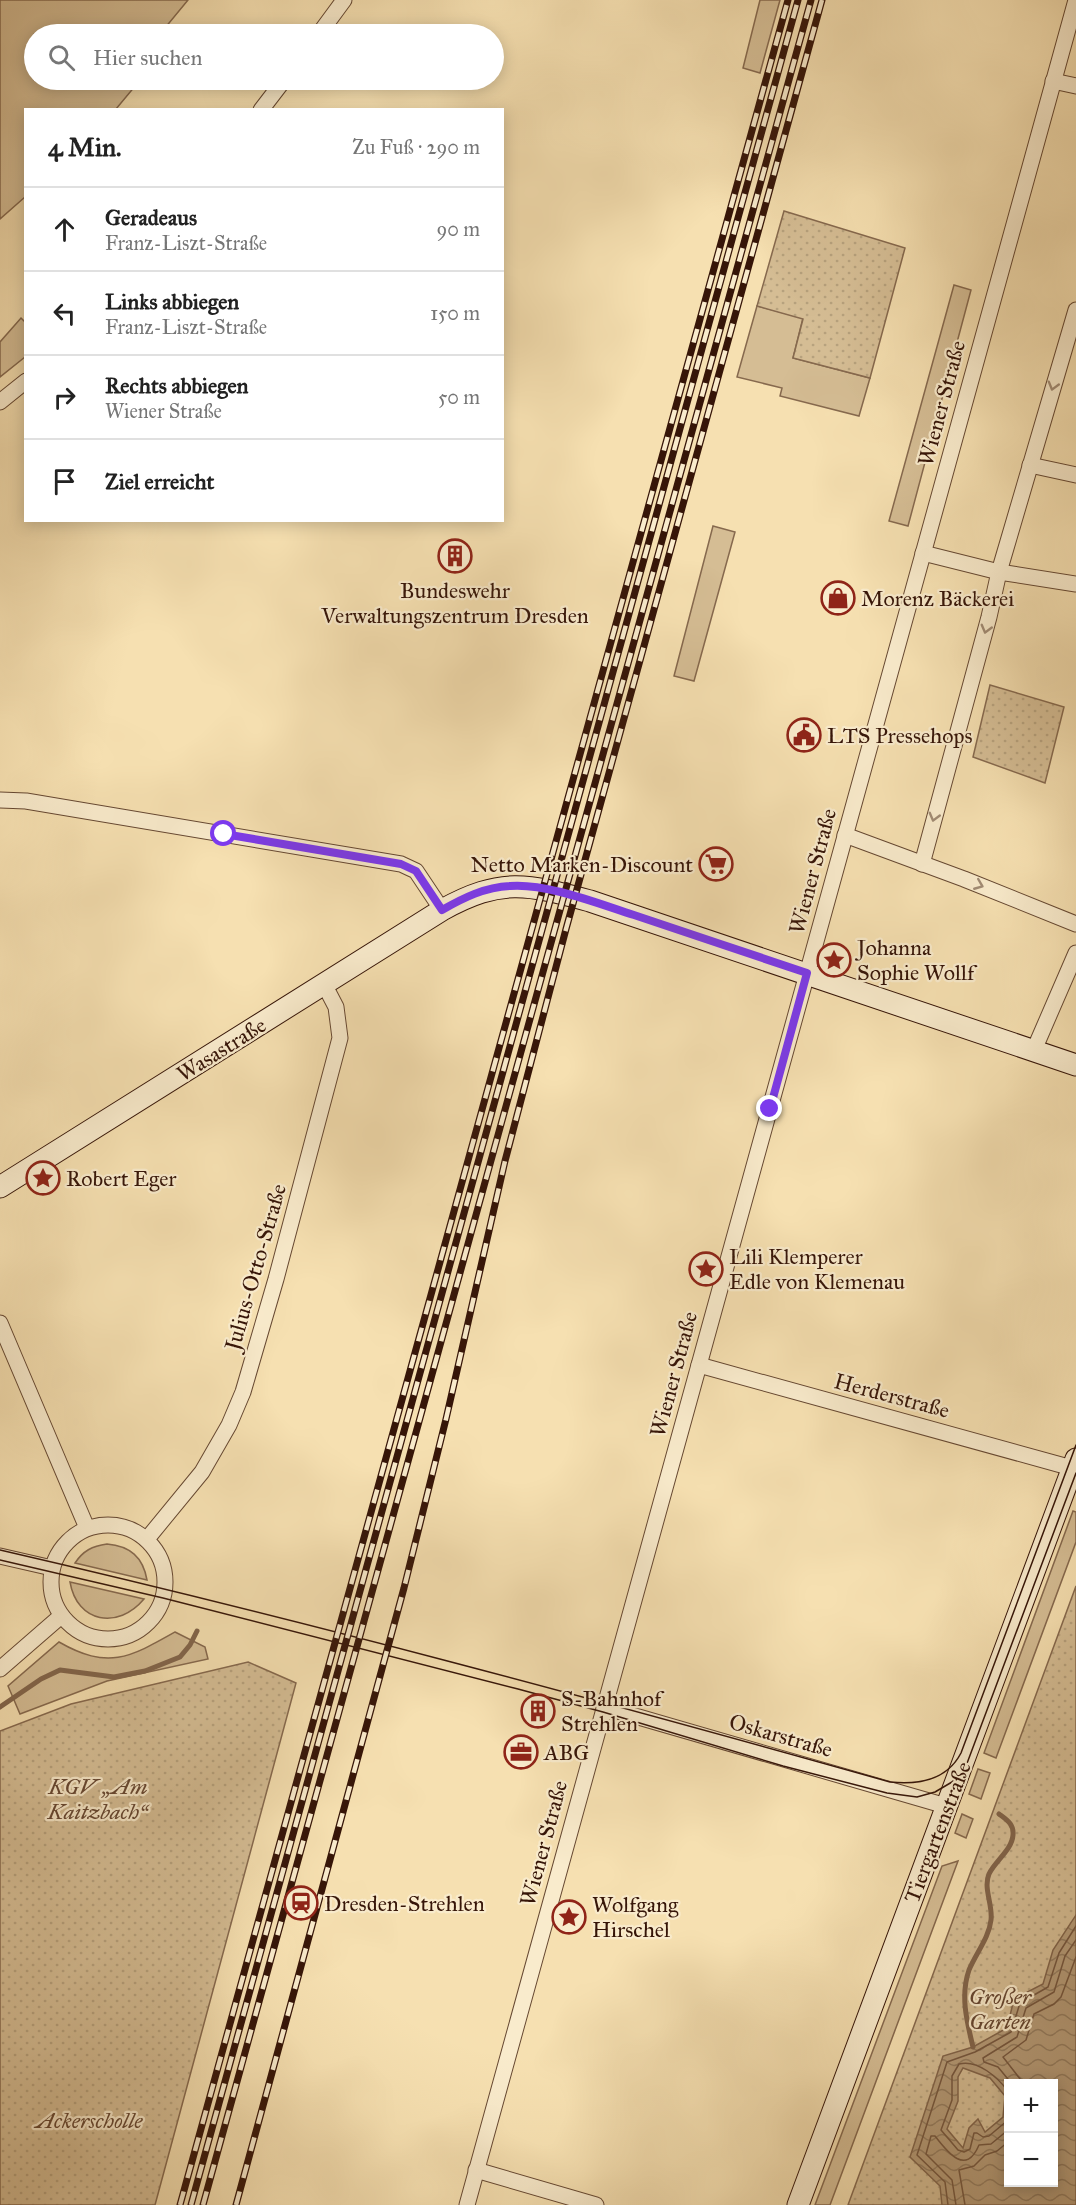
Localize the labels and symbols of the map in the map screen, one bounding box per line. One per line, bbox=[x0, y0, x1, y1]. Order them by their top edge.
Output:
street label: Wiener Straße bbox=[912, 338, 971, 469]
one-way arrow bbox=[1048, 380, 1060, 391]
building icon: Bundeswehr Verwaltungszentrum Dresden bbox=[437, 538, 473, 574]
place label: Bundeswehr Verwaltungszentrum Dresden bbox=[320, 577, 589, 629]
shop icon: Morenz Bäckerei bbox=[820, 580, 856, 616]
place label: Morenz Bäckerei bbox=[861, 585, 1014, 612]
one-way arrow bbox=[981, 623, 993, 634]
public building icon: LTS Pressehops bbox=[786, 717, 822, 753]
place label: LTS Pressehops bbox=[827, 722, 972, 749]
street label: Wiener Straße bbox=[783, 806, 842, 937]
one-way arrow bbox=[929, 812, 942, 822]
route start bbox=[210, 820, 236, 846]
supermarket icon: Netto Marken-Discount bbox=[698, 846, 734, 882]
place label: Netto Marken-Discount bbox=[470, 851, 693, 878]
one-way arrow bbox=[973, 878, 984, 890]
place label: Johanna Sophie Wollf bbox=[855, 934, 978, 986]
place icon: Johanna Sophie Wollf bbox=[816, 942, 852, 978]
street label: Wasastraße bbox=[172, 1011, 271, 1087]
route end bbox=[756, 1095, 782, 1121]
place icon: Robert Eger bbox=[25, 1160, 61, 1196]
place label: Robert Eger bbox=[66, 1165, 177, 1192]
street label: Julius-Otto-Straße bbox=[218, 1181, 292, 1355]
place label: Lili Klemperer Edle von Klemenau bbox=[729, 1243, 905, 1295]
place icon: Lili Klemperer Edle von Klemenau bbox=[688, 1251, 724, 1287]
street label: Wiener Straße bbox=[644, 1309, 703, 1440]
street label: Herderstraße bbox=[831, 1367, 953, 1424]
place label: S-Bahnhof Strehlen bbox=[561, 1685, 665, 1737]
building icon: S-Bahnhof Strehlen bbox=[520, 1693, 556, 1729]
street label: Oskarstraße bbox=[726, 1708, 836, 1763]
office icon: ABG bbox=[503, 1734, 539, 1770]
place label: ABG bbox=[543, 1739, 589, 1766]
street label: Tiergartenstraße bbox=[898, 1758, 977, 1907]
park label: KGV „Am Kaitzbach“ bbox=[47, 1773, 150, 1825]
street label: Wiener Straße bbox=[514, 1778, 573, 1909]
station icon: Dresden-Strehlen bbox=[283, 1885, 319, 1921]
place label: Dresden-Strehlen bbox=[324, 1890, 485, 1917]
place label: Wolfgang Hirschel bbox=[592, 1891, 679, 1943]
place icon: Wolfgang Hirschel bbox=[551, 1899, 587, 1935]
park label: Großer Garten bbox=[969, 1983, 1033, 2035]
park label: Ackerscholle bbox=[34, 2107, 143, 2134]

